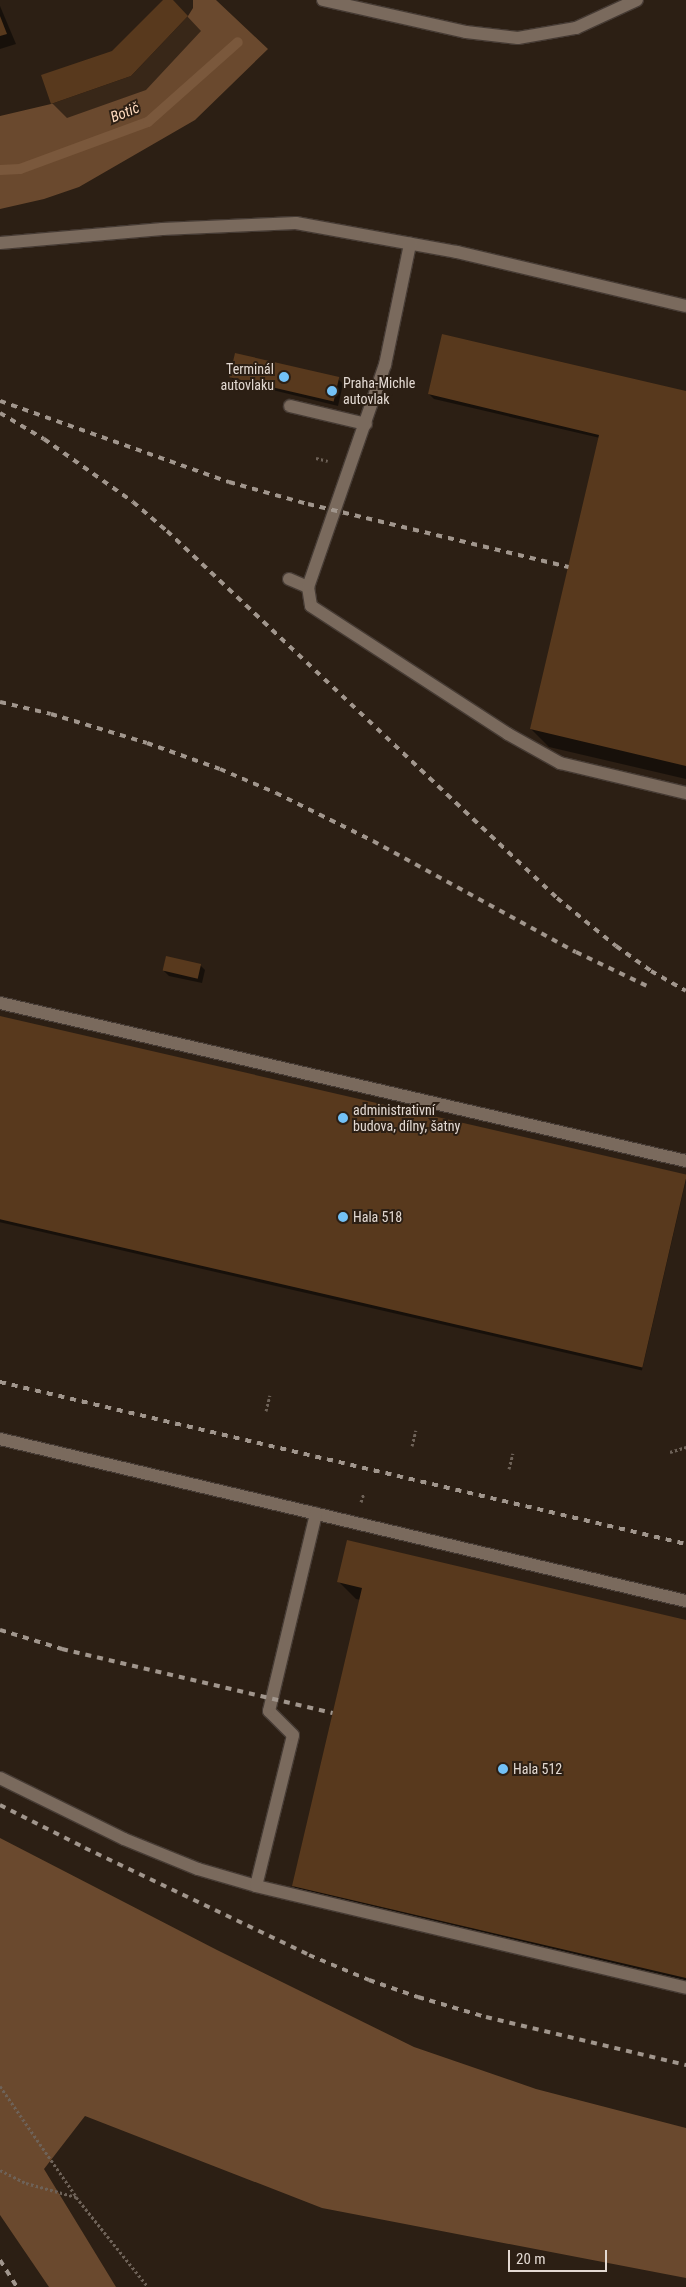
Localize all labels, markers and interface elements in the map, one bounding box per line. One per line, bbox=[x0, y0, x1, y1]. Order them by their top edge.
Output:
water label: Botič bbox=[108, 99, 142, 127]
place label: Terminál autovlaku bbox=[221, 361, 274, 394]
marker: Terminál autovlaku bbox=[278, 371, 290, 383]
place label: Praha-Michle autovlak bbox=[343, 375, 415, 408]
marker: Praha-Michle autovlak bbox=[325, 384, 339, 398]
place label: administrativní budova, dílny, šatny bbox=[353, 1102, 460, 1134]
marker: administrativní budova, dílny, šatny bbox=[337, 1112, 349, 1124]
place label: Hala 518 bbox=[353, 1209, 402, 1225]
marker: Hala 518 bbox=[337, 1211, 349, 1223]
place label: Hala 512 bbox=[513, 1761, 562, 1777]
marker: Hala 512 bbox=[497, 1763, 509, 1775]
scale bar bbox=[511, 2240, 610, 2272]
text: 20 m bbox=[516, 2250, 546, 2268]

